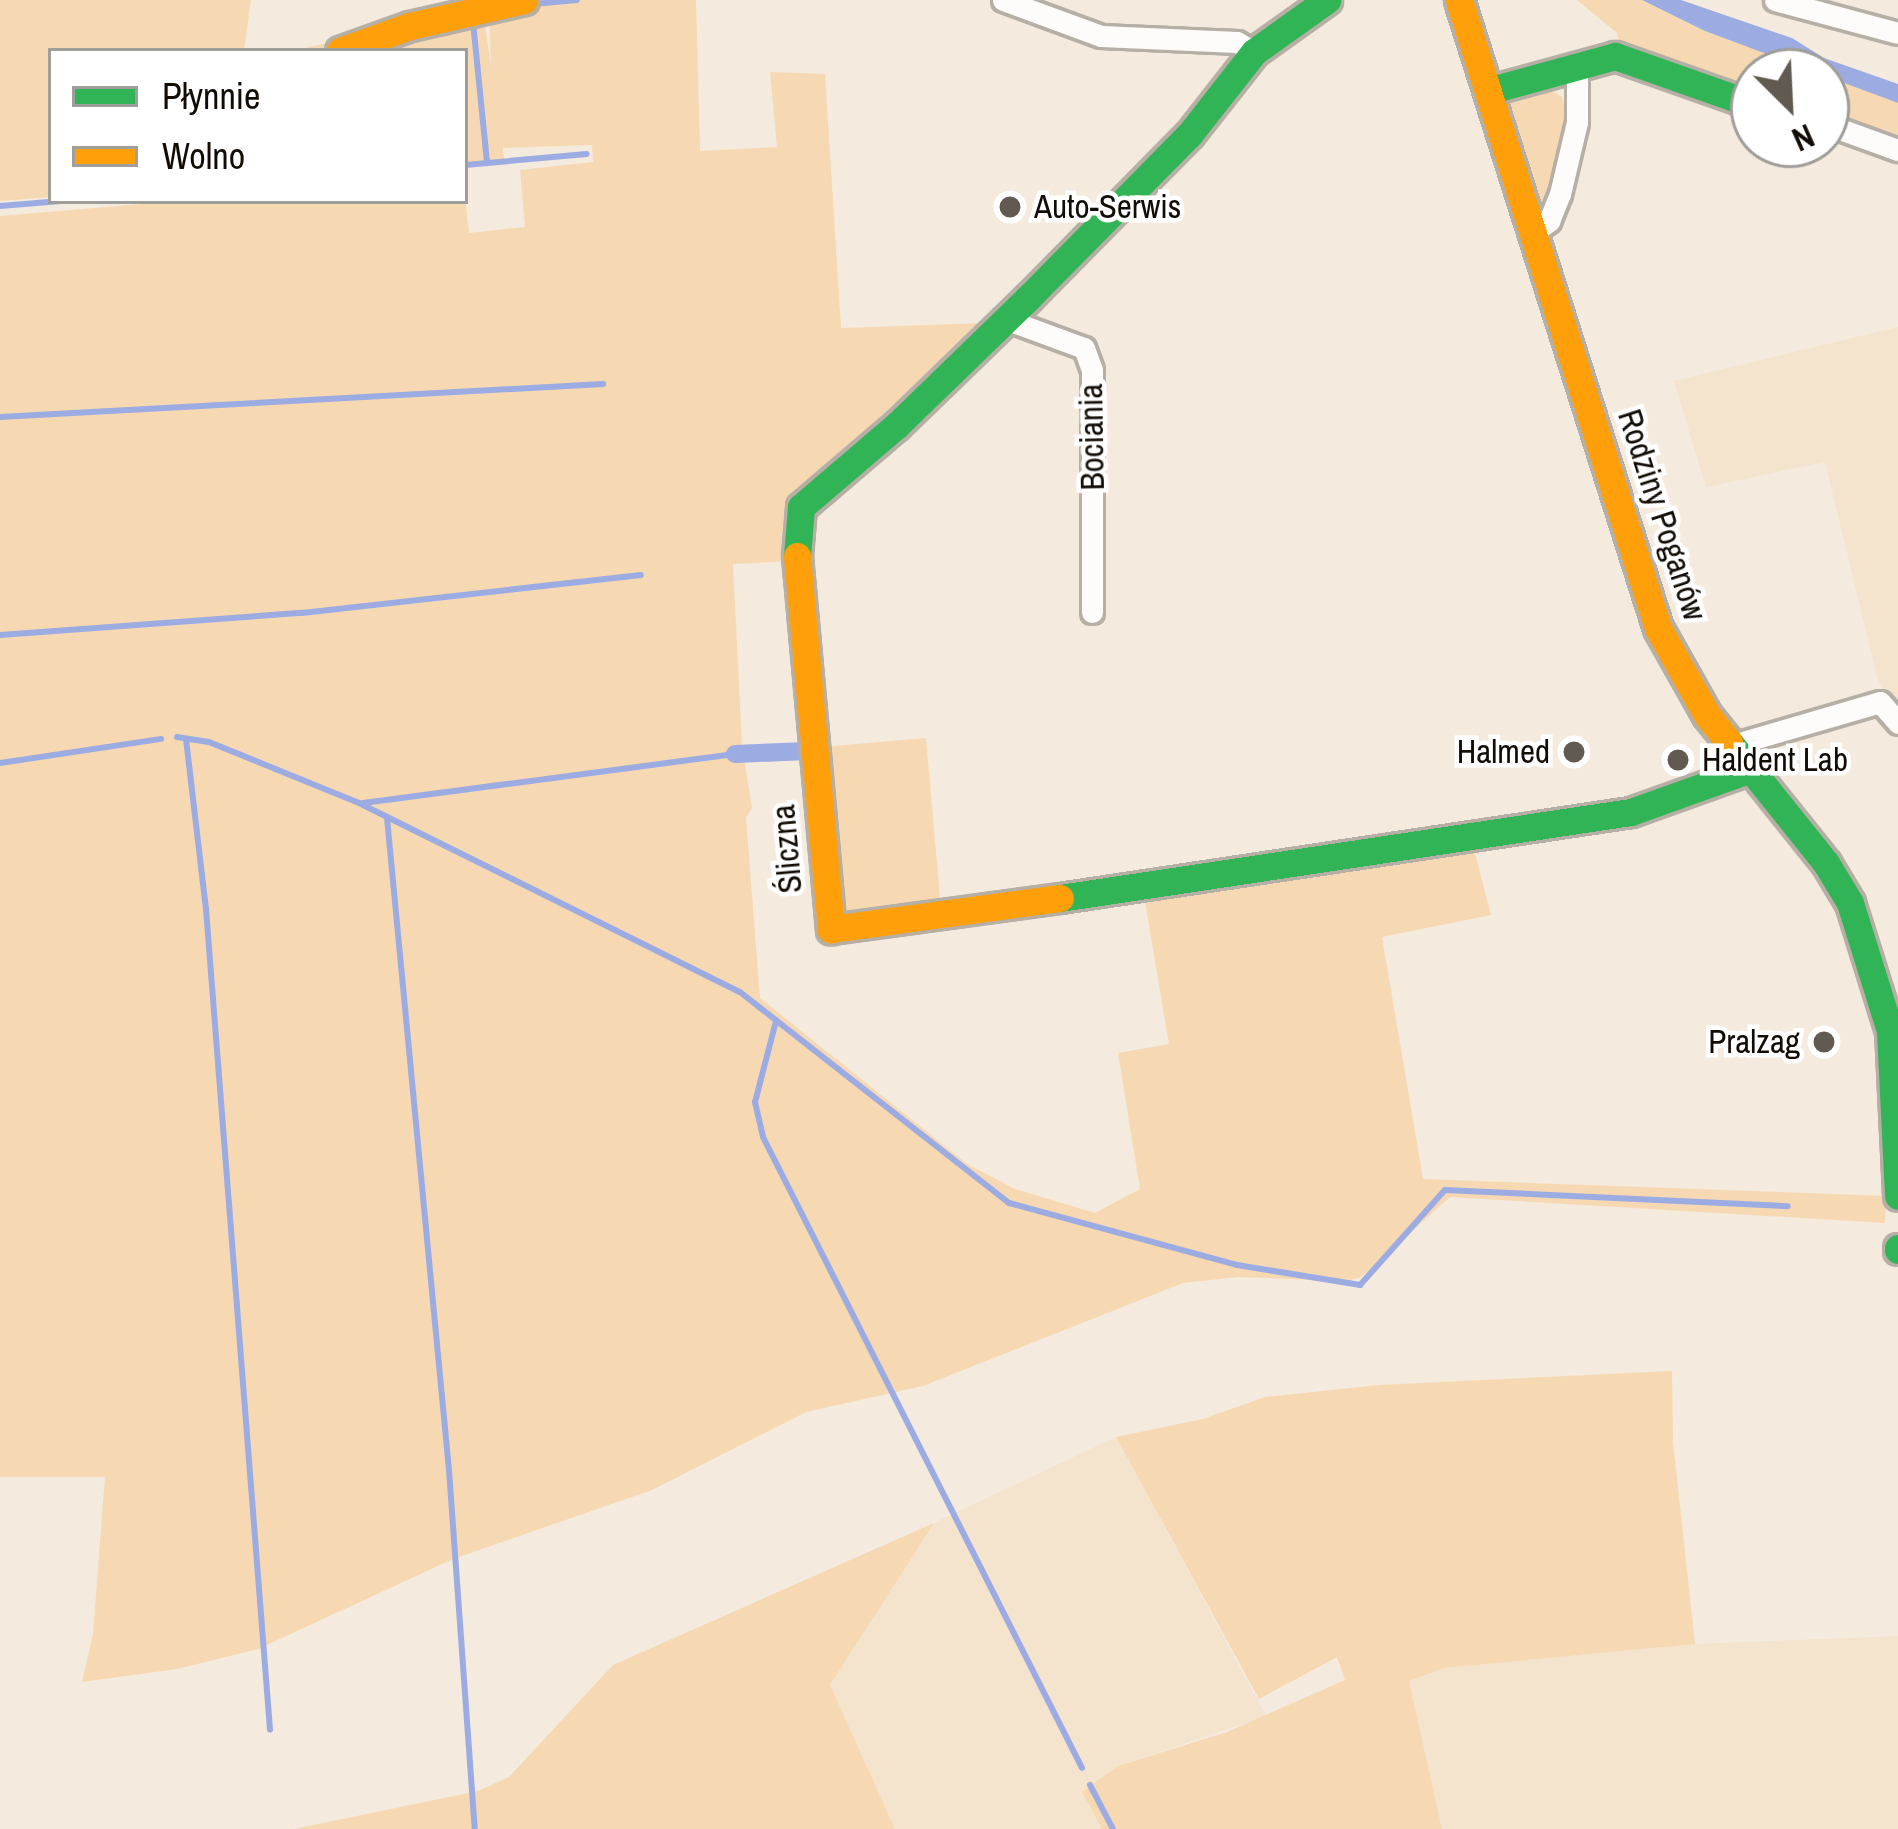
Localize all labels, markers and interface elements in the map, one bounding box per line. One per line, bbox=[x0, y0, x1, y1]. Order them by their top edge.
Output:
legend bbox=[48, 48, 468, 204]
north arrow bbox=[1730, 48, 1850, 168]
text: Płynnie bbox=[162, 72, 260, 120]
text: N bbox=[1786, 114, 1821, 162]
text: Wolno bbox=[162, 132, 245, 180]
place label: Auto-Serwis bbox=[1034, 187, 1181, 227]
marker: Auto-Serwis bbox=[997, 194, 1023, 220]
street label: Bociania bbox=[1071, 383, 1113, 491]
street label: Rodziny Poganów bbox=[1609, 404, 1715, 626]
place label: Halmed bbox=[1457, 732, 1550, 772]
marker: Halmed bbox=[1561, 739, 1587, 765]
place label: Haldent Lab bbox=[1702, 740, 1848, 780]
marker: Haldent Lab bbox=[1665, 747, 1691, 773]
street label: Śliczna bbox=[763, 803, 811, 895]
place label: Pralzag bbox=[1708, 1022, 1800, 1062]
marker: Pralzag bbox=[1811, 1029, 1837, 1055]

